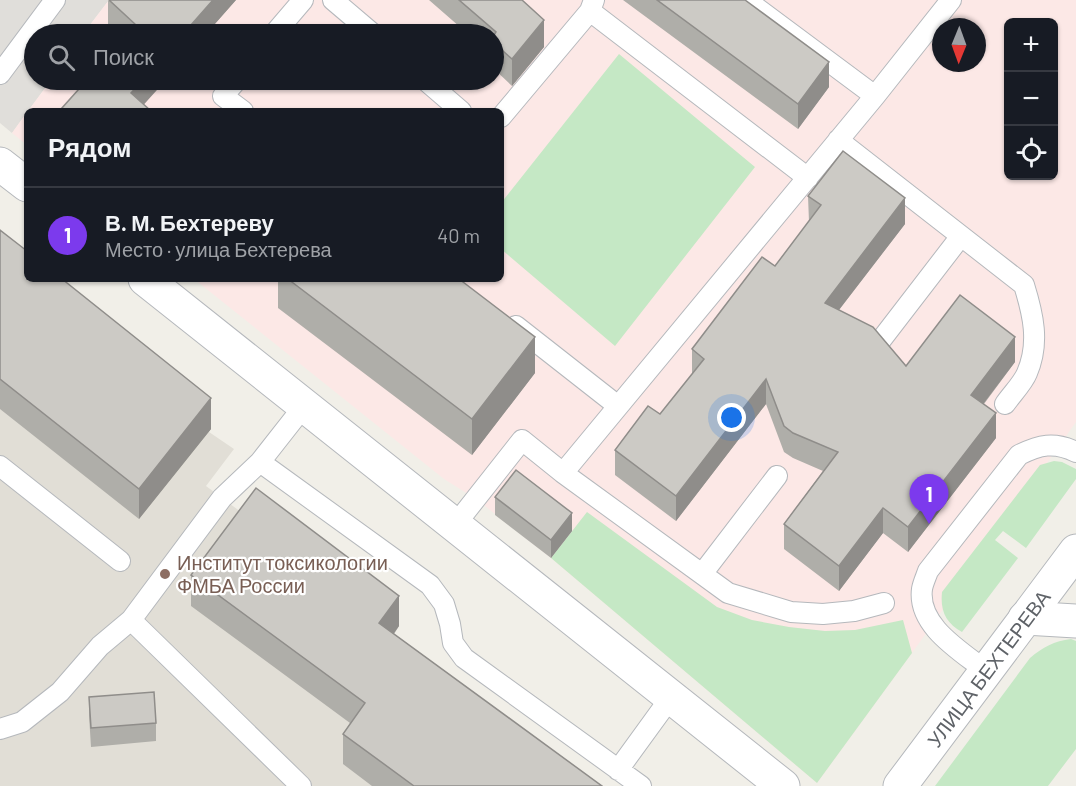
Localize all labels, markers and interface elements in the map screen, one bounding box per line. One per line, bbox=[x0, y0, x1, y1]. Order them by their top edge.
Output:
north arrow bbox=[932, 18, 986, 72]
map controls bbox=[1004, 18, 1058, 180]
button: + bbox=[1004, 18, 1058, 72]
search box bbox=[24, 24, 504, 90]
icon: search bbox=[45, 41, 78, 74]
text: Поиск bbox=[93, 43, 154, 69]
button: − bbox=[1004, 72, 1058, 126]
button: locate bbox=[1004, 126, 1058, 180]
text: Рядом bbox=[48, 131, 131, 162]
text: В. М. Бехтереву bbox=[105, 209, 274, 235]
text: 1 bbox=[64, 223, 71, 247]
text: 40 m bbox=[437, 223, 480, 247]
text: Место · улица Бехтерева bbox=[105, 237, 332, 261]
your location bbox=[717, 403, 746, 432]
pin: 1 bbox=[910, 474, 948, 524]
place label: Институт токсикологии ФМБА России bbox=[177, 550, 388, 597]
marker: Институт токсикологии ФМБА России bbox=[158, 567, 172, 581]
street label: УЛИЦА БЕХТЕРЕВА bbox=[922, 585, 1055, 751]

